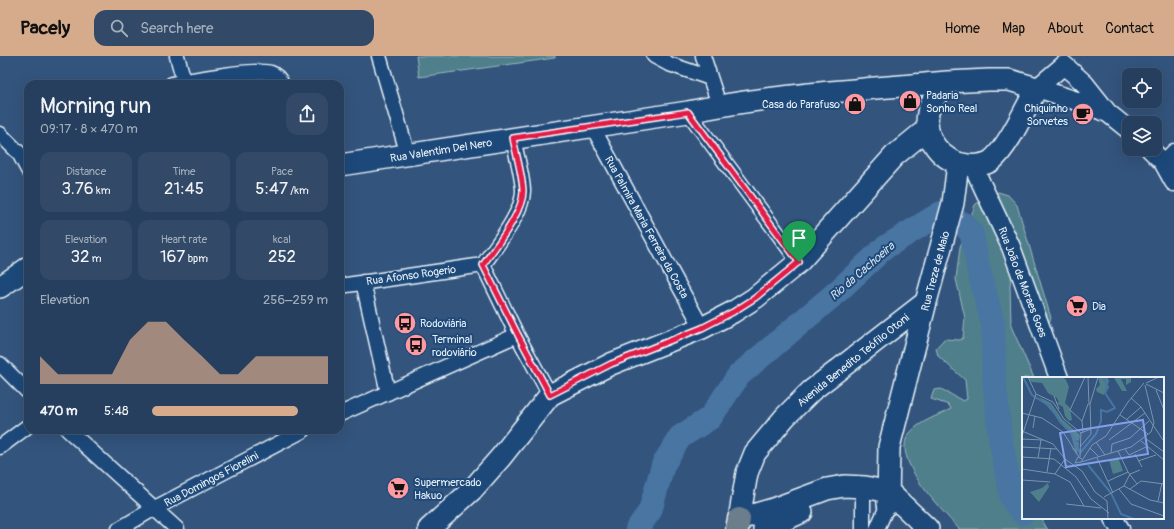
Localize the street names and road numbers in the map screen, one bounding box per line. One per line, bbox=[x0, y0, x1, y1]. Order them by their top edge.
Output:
street label: Rua Valentim Del Nero bbox=[389, 136, 493, 165]
street label: Rua Palmira Maria Ferreira da Costa bbox=[602, 154, 691, 301]
street label: Rua João de Moraes Goes bbox=[996, 225, 1050, 339]
street label: Rua Treze de Maio bbox=[919, 230, 952, 312]
street label: Rua Afonso Rogerio bbox=[365, 263, 457, 288]
street label: Avenida Benedito Teófilo Otoni bbox=[795, 311, 912, 410]
street label: Rua Domingos Fiorelini bbox=[162, 449, 261, 510]

